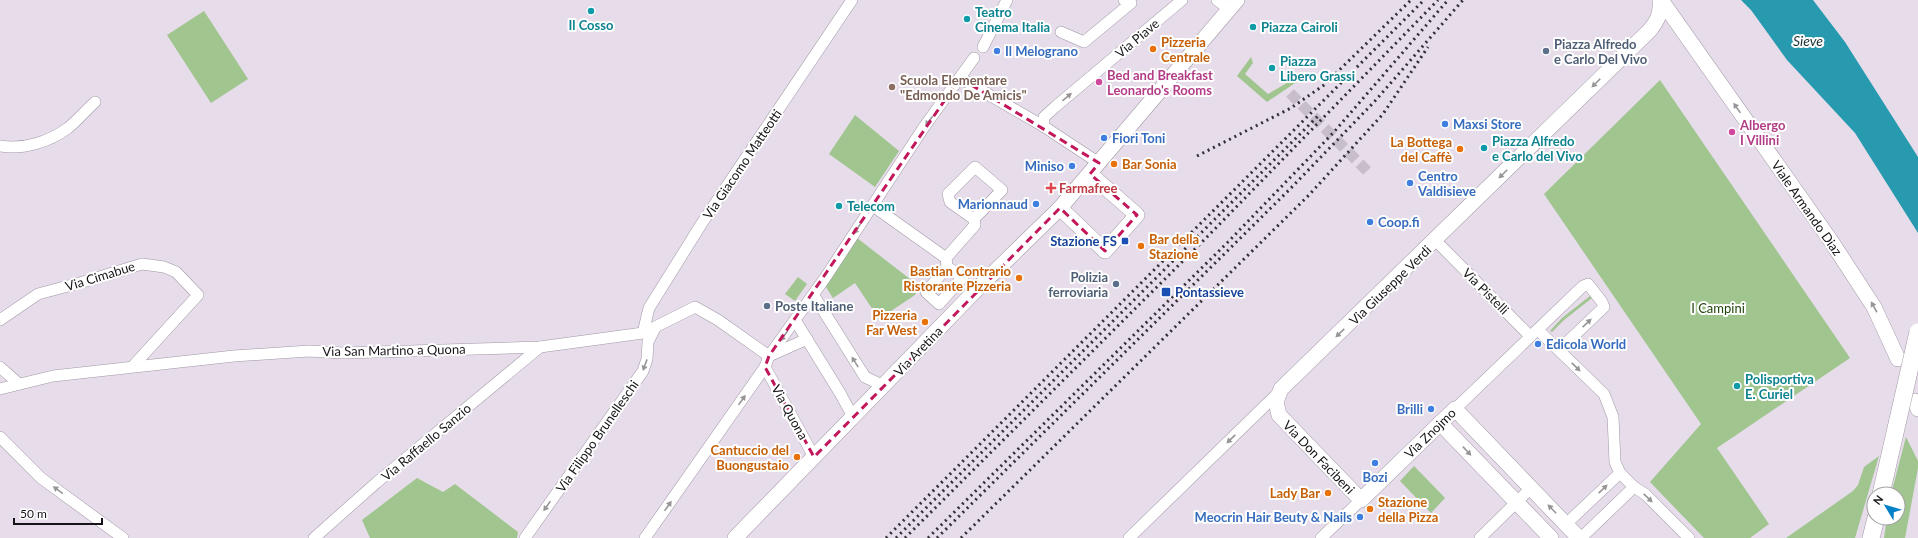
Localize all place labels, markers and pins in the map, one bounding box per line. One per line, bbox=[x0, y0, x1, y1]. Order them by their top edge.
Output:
place label: Teatro Cinema Italia bbox=[975, 4, 1050, 35]
marker: Il Cosso bbox=[586, 6, 596, 16]
marker: Teatro Cinema Italia bbox=[962, 14, 972, 24]
place label: Il Cosso bbox=[569, 17, 614, 33]
place label: Piazza Cairoli bbox=[1261, 19, 1338, 35]
marker: Piazza Cairoli bbox=[1248, 22, 1258, 32]
place label: Pizzeria Centrale bbox=[1161, 34, 1210, 65]
place label: Piazza Alfredo e Carlo Del Vivo bbox=[1554, 36, 1648, 67]
place label: Il Melograno bbox=[1005, 43, 1078, 59]
marker: Pizzeria Centrale bbox=[1148, 44, 1158, 54]
marker: Il Melograno bbox=[992, 46, 1002, 56]
marker: Piazza Alfredo e Carlo Del Vivo bbox=[1541, 46, 1551, 56]
place label: Piazza Libero Grassi bbox=[1280, 53, 1355, 84]
marker: Piazza Libero Grassi bbox=[1267, 63, 1277, 73]
place label: Bed and Breakfast Leonardo's Rooms bbox=[1107, 67, 1213, 98]
place label: Scuola Elementare "Edmondo De Amicis" bbox=[900, 72, 1027, 103]
marker: Bed and Breakfast Leonardo's Rooms bbox=[1094, 77, 1104, 87]
marker: Scuola Elementare "Edmondo De Amicis" bbox=[887, 82, 897, 92]
place label: Maxsi Store bbox=[1453, 116, 1521, 132]
place label: Albergo I Villini bbox=[1739, 117, 1786, 148]
marker: Maxsi Store bbox=[1440, 119, 1450, 129]
marker: Albergo I Villini bbox=[1727, 127, 1737, 137]
place label: Fiori Toni bbox=[1112, 130, 1165, 146]
marker: Fiori Toni bbox=[1099, 133, 1109, 143]
place label: Piazza Alfredo e Carlo del Vivo bbox=[1492, 133, 1583, 164]
place label: La Bottega del Caffè bbox=[1390, 134, 1452, 165]
marker: Piazza Alfredo e Carlo del Vivo bbox=[1479, 143, 1489, 153]
marker: La Bottega del Caffè bbox=[1455, 144, 1465, 154]
place label: Bar Sonia bbox=[1122, 156, 1177, 172]
place label: Miniso bbox=[1025, 158, 1065, 174]
marker: Bar Sonia bbox=[1109, 159, 1119, 169]
marker: Miniso bbox=[1067, 161, 1077, 171]
place label: Centro Valdisieve bbox=[1417, 168, 1476, 199]
marker: Centro Valdisieve bbox=[1405, 178, 1415, 188]
place label: Farmafree bbox=[1059, 180, 1118, 196]
marker: Farmafree bbox=[1046, 183, 1056, 193]
place label: Marionnaud bbox=[958, 196, 1028, 212]
place label: Telecom bbox=[847, 198, 895, 214]
marker: Marionnaud bbox=[1031, 199, 1041, 209]
marker: Telecom bbox=[834, 201, 844, 211]
place label: Coop.fi bbox=[1378, 214, 1420, 230]
marker: Coop.fi bbox=[1365, 217, 1375, 227]
place label: Bar della Stazione bbox=[1149, 231, 1199, 262]
place label: Stazione FS bbox=[1050, 233, 1117, 249]
marker: Stazione FS bbox=[1120, 236, 1130, 246]
marker: Bar della Stazione bbox=[1136, 241, 1146, 251]
place label: Bastian Contrario Ristorante Pizzeria bbox=[903, 263, 1012, 294]
place label: Polizia ferroviaria bbox=[1048, 269, 1108, 300]
marker: Bastian Contrario Ristorante Pizzeria bbox=[1014, 273, 1024, 283]
marker: Polizia ferroviaria bbox=[1111, 279, 1121, 289]
place label: Pontassieve bbox=[1175, 284, 1244, 300]
marker: Pontassieve bbox=[1160, 286, 1172, 298]
place label: Poste Italiane bbox=[775, 298, 853, 314]
marker: Poste Italiane bbox=[762, 301, 772, 311]
place label: Pizzeria Far West bbox=[866, 307, 917, 338]
marker: Pizzeria Far West bbox=[920, 317, 930, 327]
place label: Edicola World bbox=[1546, 336, 1626, 352]
marker: Edicola World bbox=[1533, 339, 1543, 349]
place label: Polisportiva E. Curiel bbox=[1745, 371, 1814, 402]
marker: Polisportiva E. Curiel bbox=[1732, 381, 1742, 391]
place label: Brilli bbox=[1397, 401, 1423, 417]
marker: Brilli bbox=[1426, 404, 1436, 414]
place label: Cantuccio del Buongustaio bbox=[710, 442, 790, 473]
marker: Cantuccio del Buongustaio bbox=[792, 452, 802, 462]
marker: Bozi bbox=[1370, 458, 1380, 468]
place label: Bozi bbox=[1362, 469, 1388, 485]
place label: Lady Bar bbox=[1270, 485, 1320, 501]
marker: Lady Bar bbox=[1323, 488, 1333, 498]
place label: Stazione della Pizza bbox=[1378, 494, 1438, 525]
marker: Stazione della Pizza bbox=[1365, 504, 1375, 514]
place label: Meocrin Hair Beuty & Nails bbox=[1195, 509, 1352, 525]
marker: Meocrin Hair Beuty & Nails bbox=[1355, 512, 1365, 522]

